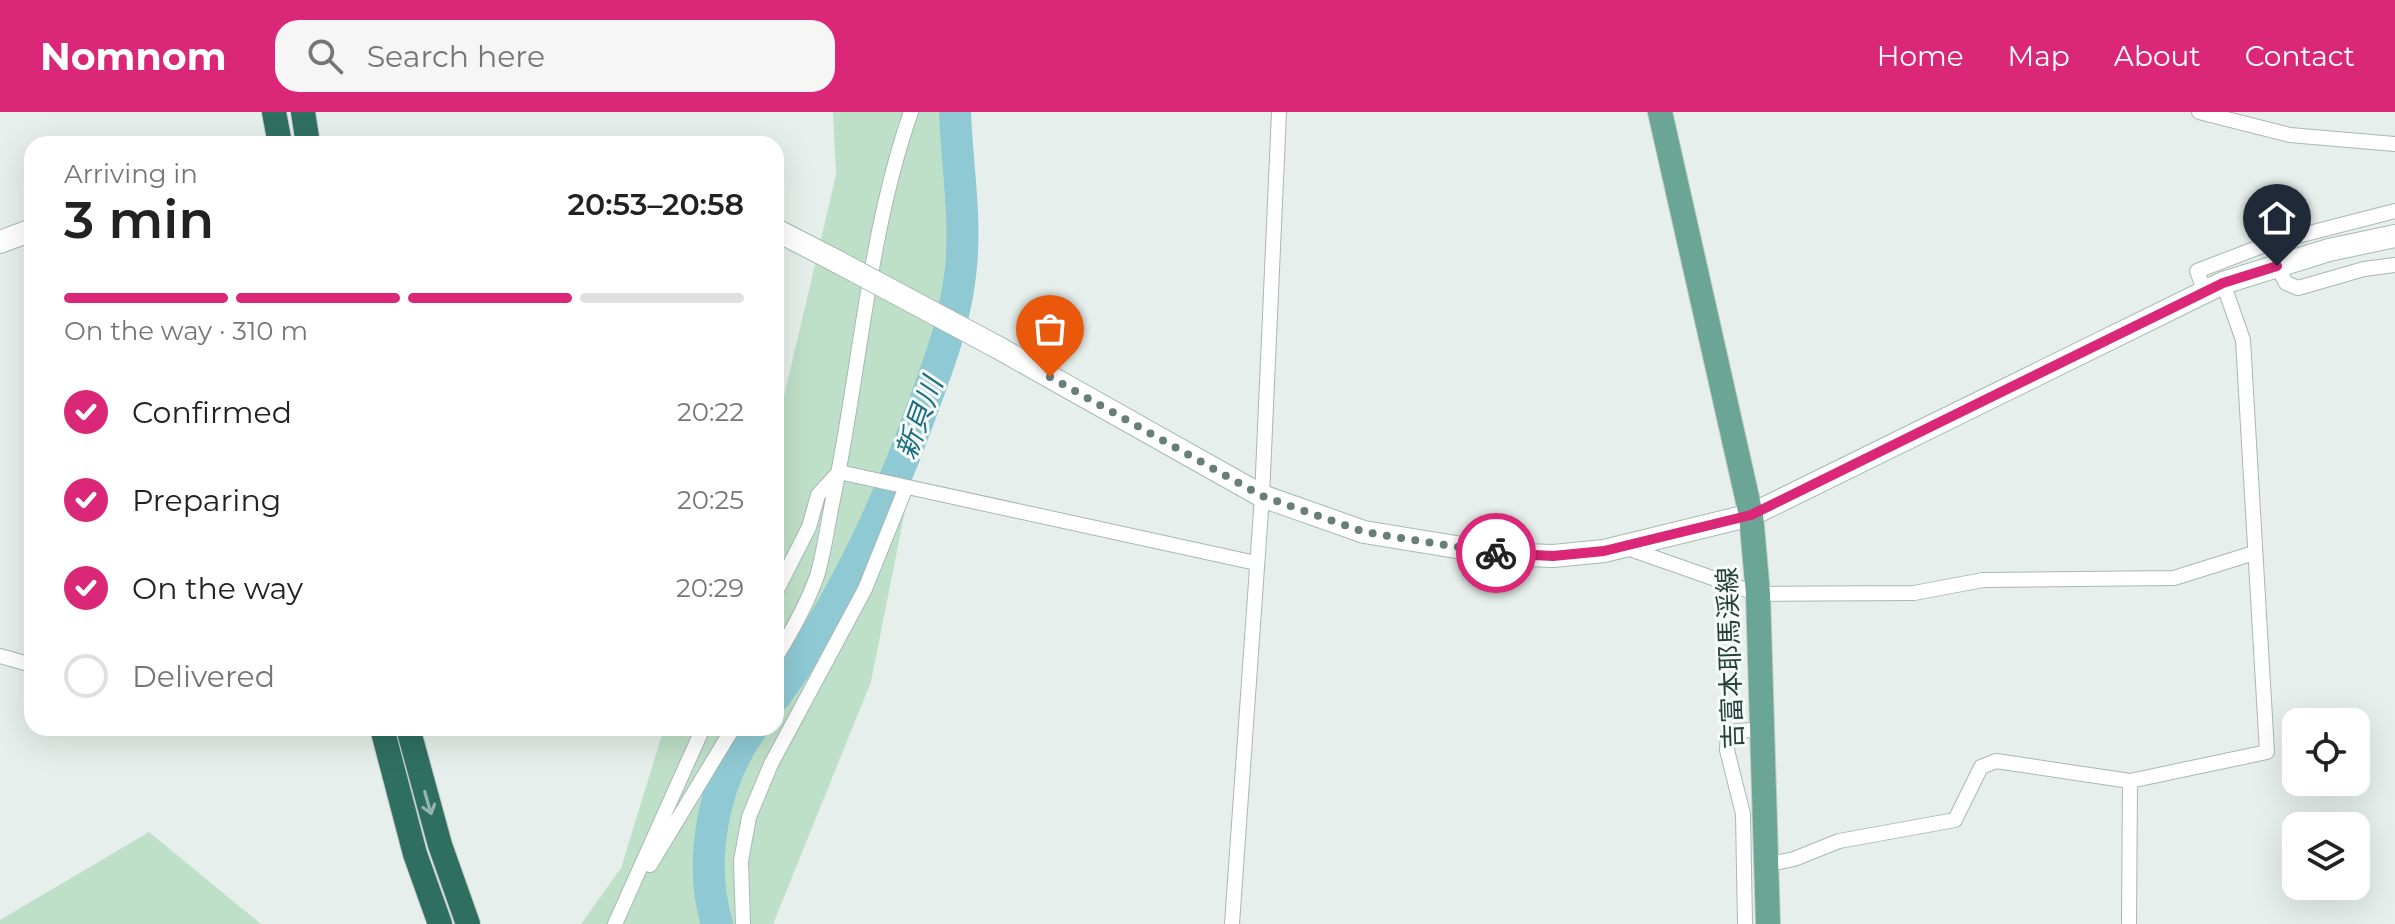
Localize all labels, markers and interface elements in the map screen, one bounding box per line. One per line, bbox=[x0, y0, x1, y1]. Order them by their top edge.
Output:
search box bbox=[275, 20, 835, 92]
text: Nomnom bbox=[40, 33, 227, 80]
icon: search bbox=[303, 34, 347, 78]
text: Search here bbox=[367, 38, 545, 75]
text: Home bbox=[1877, 39, 1964, 73]
text: Map bbox=[2008, 39, 2070, 73]
text: About bbox=[2114, 39, 2201, 73]
text: Contact bbox=[2245, 39, 2355, 73]
text: Arriving in bbox=[64, 158, 198, 190]
pin bbox=[2243, 184, 2311, 266]
text: 20:53–20:58 bbox=[568, 186, 744, 223]
text: 3 min bbox=[64, 188, 214, 251]
icon: home bbox=[2255, 196, 2299, 240]
pin bbox=[1016, 295, 1084, 377]
icon: bag bbox=[1028, 307, 1072, 351]
text: On the way · 310 m bbox=[64, 315, 308, 347]
water label: 新貝川 bbox=[889, 370, 950, 463]
icon: check bbox=[64, 390, 108, 434]
text: Confirmed bbox=[132, 394, 292, 431]
text: 20:22 bbox=[677, 396, 744, 428]
icon: check bbox=[64, 478, 108, 522]
text: Preparing bbox=[132, 482, 281, 519]
text: 20:25 bbox=[677, 484, 744, 516]
courier bbox=[1456, 513, 1536, 593]
icon: bike bbox=[1474, 531, 1518, 575]
icon: check bbox=[64, 566, 108, 610]
street label: 吉富本耶馬渓線 bbox=[1711, 566, 1749, 750]
text: On the way bbox=[132, 570, 303, 607]
text: 20:29 bbox=[676, 572, 744, 604]
text: Delivered bbox=[132, 658, 275, 695]
map controls bbox=[2282, 708, 2370, 900]
button: locate bbox=[2282, 708, 2370, 796]
one-way arrow bbox=[422, 790, 437, 816]
button: layers bbox=[2282, 812, 2370, 900]

